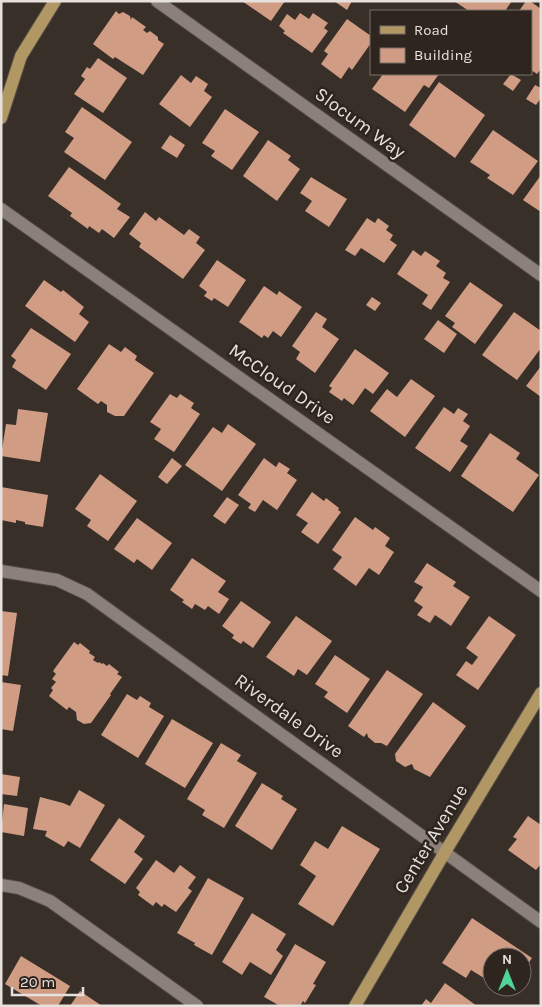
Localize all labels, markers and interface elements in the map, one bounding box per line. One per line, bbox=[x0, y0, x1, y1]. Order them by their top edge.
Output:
legend bbox=[370, 10, 532, 75]
text: Road bbox=[414, 21, 449, 39]
text: Building bbox=[414, 46, 472, 64]
street label: Slocum Way bbox=[310, 83, 410, 163]
street label: McCloud Drive bbox=[225, 339, 339, 429]
street label: Riverdale Drive bbox=[230, 669, 348, 763]
street label: Center Avenue bbox=[390, 780, 472, 898]
north arrow bbox=[482, 947, 532, 997]
text: N bbox=[502, 951, 512, 968]
scale bar bbox=[12, 964, 84, 996]
text: 20 m bbox=[20, 973, 55, 991]

